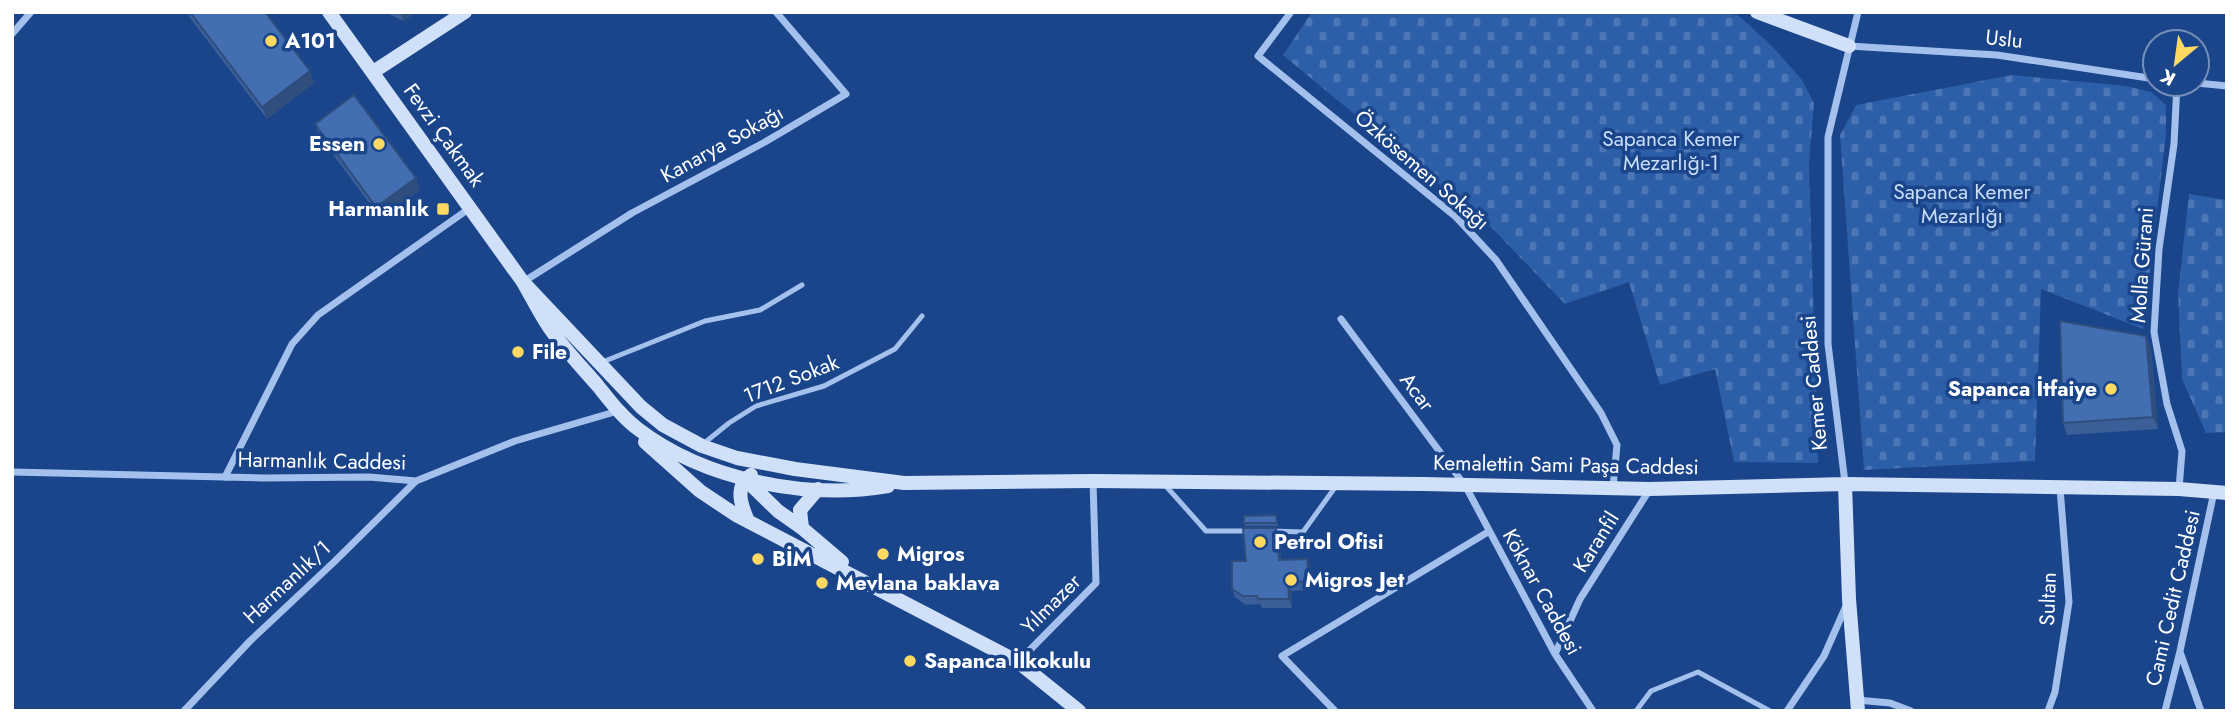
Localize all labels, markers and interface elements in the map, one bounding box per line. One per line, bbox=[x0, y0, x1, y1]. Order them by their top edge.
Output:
street label: Uslu bbox=[1984, 22, 2024, 56]
place label: A101 bbox=[284, 26, 336, 56]
north arrow bbox=[2141, 28, 2211, 98]
marker: A101 bbox=[263, 33, 279, 49]
text: K bbox=[2155, 62, 2180, 92]
street label: Fevzi Çakmak bbox=[396, 77, 492, 193]
street label: Kanarya Sokağı bbox=[655, 98, 789, 190]
street label: Özkösemen Sokağı bbox=[1348, 103, 1496, 237]
park label: Sapanca Kemer Mezarlığı-1 bbox=[1602, 124, 1741, 178]
place label: Essen bbox=[309, 129, 365, 159]
marker: Essen bbox=[371, 136, 387, 152]
park label: Sapanca Kemer Mezarlığı bbox=[1893, 177, 2032, 231]
place label: Harmanlık bbox=[328, 194, 429, 224]
marker: Harmanlık bbox=[435, 201, 451, 217]
street label: Molla Gürani bbox=[2123, 206, 2161, 324]
street label: Kemer Caddesi bbox=[1793, 314, 1835, 452]
place label: File bbox=[532, 337, 567, 367]
marker: File bbox=[510, 344, 526, 360]
street label: 1712 Sokak bbox=[739, 347, 844, 411]
street label: Acar bbox=[1393, 367, 1442, 418]
place label: Sapanca İtfaiye bbox=[1948, 374, 2097, 404]
marker: Sapanca İtfaiye bbox=[2103, 381, 2119, 397]
street label: Harmanlık Caddesi bbox=[237, 445, 407, 477]
street label: Kemalettin Sami Paşa Caddesi bbox=[1433, 448, 1699, 482]
street label: Karanfil bbox=[1566, 506, 1626, 578]
street label: Cami Cedit Caddesi bbox=[2138, 507, 2208, 689]
street label: Köknar Caddesi bbox=[1495, 524, 1589, 660]
place label: Petrol Ofisi bbox=[1274, 527, 1383, 557]
street label: Harmanlık/1 bbox=[236, 533, 338, 631]
marker: Petrol Ofisi bbox=[1252, 534, 1268, 550]
place label: Migros bbox=[897, 539, 965, 569]
place label: BİM bbox=[772, 544, 811, 574]
marker: Migros bbox=[875, 546, 891, 562]
marker: BİM bbox=[750, 551, 766, 567]
place label: Migros Jet bbox=[1305, 565, 1405, 595]
street label: Yılmazer bbox=[1014, 567, 1088, 641]
place label: Mevlana baklava bbox=[836, 568, 1000, 598]
marker: Migros Jet bbox=[1283, 572, 1299, 588]
street label: Sultan bbox=[2032, 572, 2064, 626]
marker: Mevlana baklava bbox=[814, 575, 830, 591]
place label: Sapanca İlkokulu bbox=[924, 646, 1091, 676]
marker: Sapanca İlkokulu bbox=[902, 653, 918, 669]

